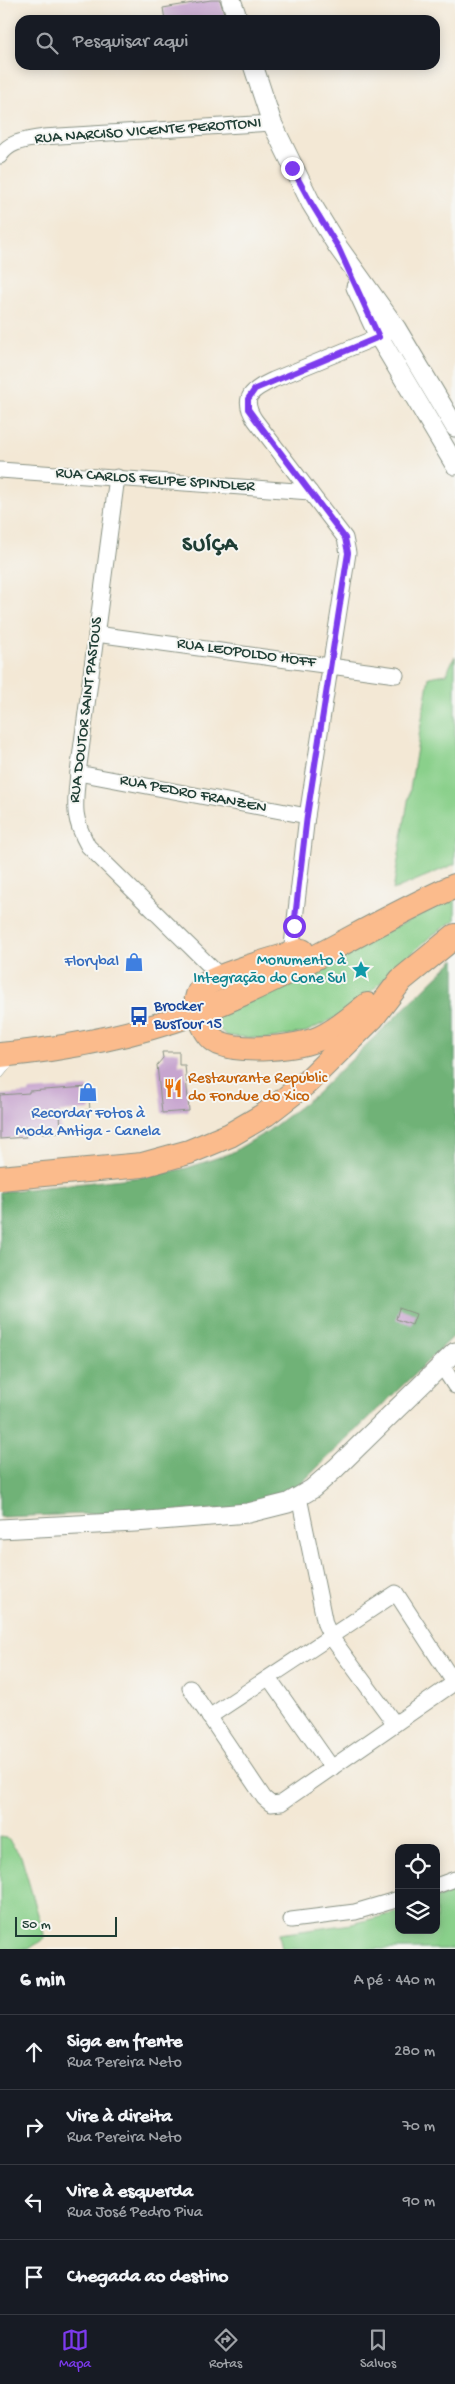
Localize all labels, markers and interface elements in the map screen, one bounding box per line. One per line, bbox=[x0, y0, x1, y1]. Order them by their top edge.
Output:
search box bbox=[15, 15, 440, 70]
icon: search bbox=[33, 29, 61, 57]
text: Pesquisar aqui bbox=[73, 31, 188, 54]
street label: RUA NARCISO VICENTE PEROTTONI bbox=[34, 115, 262, 149]
route end bbox=[281, 157, 304, 180]
street label: RUA CARLOS FELIPE SPINDLER bbox=[55, 465, 256, 497]
district label: SUÍÇA bbox=[182, 533, 238, 559]
street label: RUA DOUTOR SAINT PASTOUS bbox=[66, 615, 108, 804]
street label: RUA LEOPOLDO HOFF bbox=[176, 635, 317, 673]
street label: RUA PEDRO FRANZEN bbox=[118, 771, 268, 819]
route start bbox=[283, 915, 306, 938]
shop icon: Florybal bbox=[123, 951, 145, 973]
place label: Monumento à Integração do Cone Sul bbox=[193, 952, 347, 989]
place label: Florybal bbox=[64, 953, 119, 972]
place icon: Monumento à Integração do Cone Sul bbox=[350, 959, 372, 981]
place label: Brocker BusTour 15 bbox=[153, 998, 222, 1035]
bus stop icon: Brocker BusTour 15 bbox=[128, 1005, 150, 1027]
place label: Restaurante Republic do Fondue do Xico bbox=[188, 1070, 328, 1107]
restaurant icon: Restaurante Republic do Fondue do Xico bbox=[162, 1077, 184, 1099]
shop icon: Recordar Fotos à Moda Antiga - Canela bbox=[77, 1081, 99, 1103]
place label: Recordar Fotos à Moda Antiga - Canela bbox=[16, 1105, 162, 1142]
map controls bbox=[395, 1844, 440, 1934]
button: locate bbox=[395, 1844, 440, 1889]
button: layers bbox=[395, 1889, 440, 1934]
scale bar bbox=[15, 1914, 118, 1937]
text: 50 m bbox=[22, 1917, 51, 1934]
text: 6 min bbox=[20, 1969, 65, 1994]
text: A pé · 440 m bbox=[354, 1972, 435, 1991]
text: Siga em frente bbox=[67, 2031, 183, 2054]
icon: ahead bbox=[20, 2038, 48, 2066]
text: 280 m bbox=[394, 2043, 435, 2062]
text: Rua Pereira Neto bbox=[67, 2054, 182, 2073]
text: Vire à direita bbox=[67, 2106, 172, 2129]
icon: right bbox=[20, 2113, 48, 2141]
text: 70 m bbox=[402, 2118, 435, 2137]
text: Rua Pereira Neto bbox=[67, 2129, 182, 2148]
text: Vire à esquerda bbox=[67, 2181, 193, 2204]
icon: left bbox=[20, 2188, 48, 2216]
text: 90 m bbox=[403, 2193, 435, 2212]
text: Rua José Pedro Piva bbox=[67, 2204, 203, 2223]
icon: arrive bbox=[20, 2263, 48, 2291]
text: Chegada ao destino bbox=[67, 2266, 228, 2289]
tab: Mapa bbox=[59, 2326, 91, 2373]
tab: Rotas bbox=[209, 2326, 242, 2373]
tab: Salvos bbox=[360, 2326, 396, 2373]

